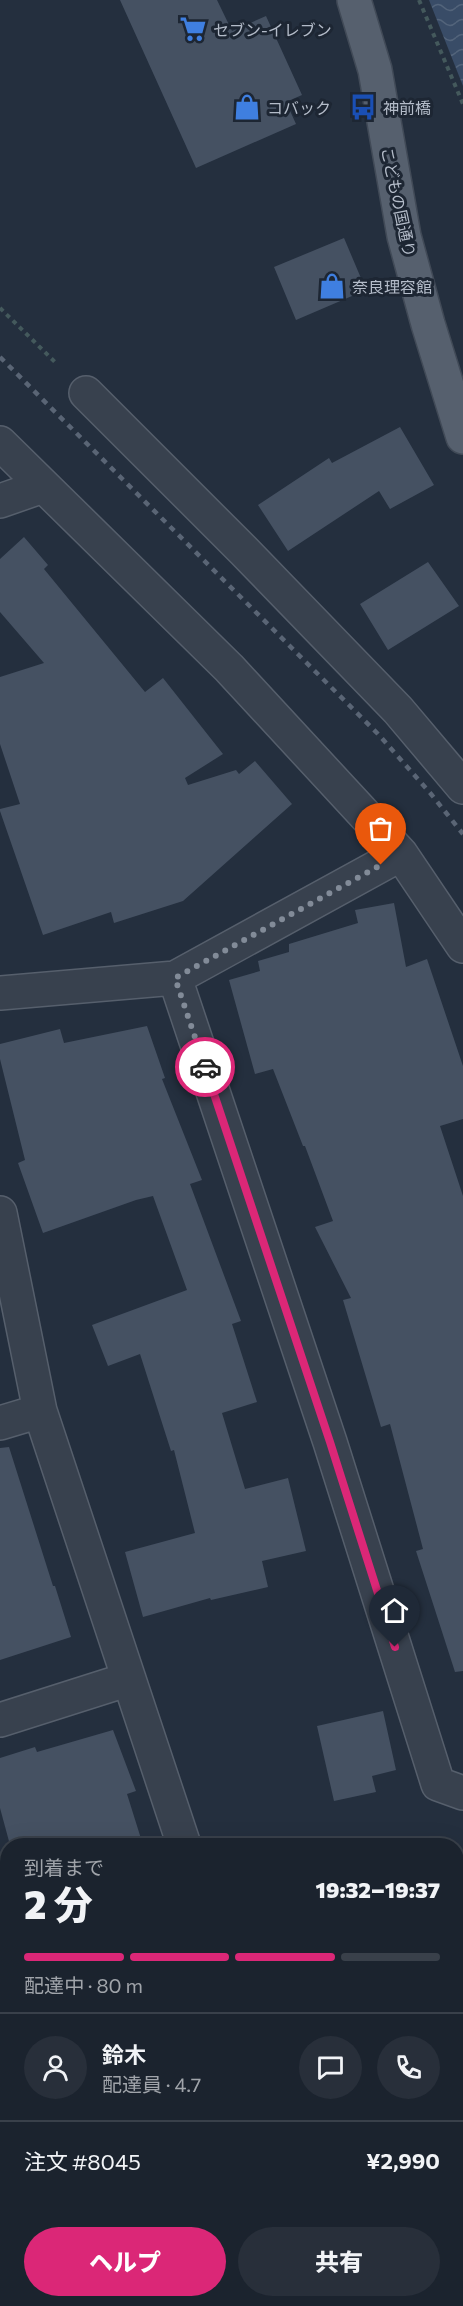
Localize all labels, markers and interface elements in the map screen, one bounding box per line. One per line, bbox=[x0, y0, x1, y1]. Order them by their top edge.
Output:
supermarket icon: セブン-イレブン bbox=[178, 14, 208, 44]
place label: セブン-イレブン bbox=[213, 20, 332, 39]
shop icon: コバック bbox=[232, 92, 262, 122]
bus stop icon: 神前橋 bbox=[348, 92, 378, 122]
place label: コバック bbox=[267, 98, 331, 117]
place label: 神前橋 bbox=[383, 98, 431, 117]
street label: こどもの国通り bbox=[378, 145, 420, 259]
shop icon: 奈良理容館 bbox=[317, 271, 347, 301]
place label: 奈良理容館 bbox=[352, 277, 432, 296]
pin bbox=[355, 803, 406, 865]
icon: bag bbox=[364, 812, 397, 845]
courier bbox=[175, 1037, 235, 1097]
icon: car bbox=[189, 1051, 222, 1084]
pin bbox=[369, 1585, 420, 1647]
icon: home bbox=[378, 1594, 411, 1627]
text: 到着まで bbox=[24, 1855, 104, 1879]
text: 19:32–19:37 bbox=[315, 1876, 440, 1903]
text: 2 分 bbox=[24, 1879, 93, 1927]
text: 配達中 · 80 m bbox=[24, 1973, 143, 1997]
button: person bbox=[24, 2036, 87, 2099]
button: chat bbox=[299, 2036, 362, 2099]
button: phone bbox=[377, 2036, 440, 2099]
text: 鈴木 bbox=[102, 2041, 146, 2068]
text: 配達員 · 4.7 bbox=[102, 2072, 201, 2096]
text: ¥2,990 bbox=[366, 2147, 440, 2174]
text: 注文 #8045 bbox=[24, 2148, 141, 2175]
button: ヘルプ bbox=[24, 2227, 226, 2296]
button: 共有 bbox=[238, 2227, 440, 2296]

